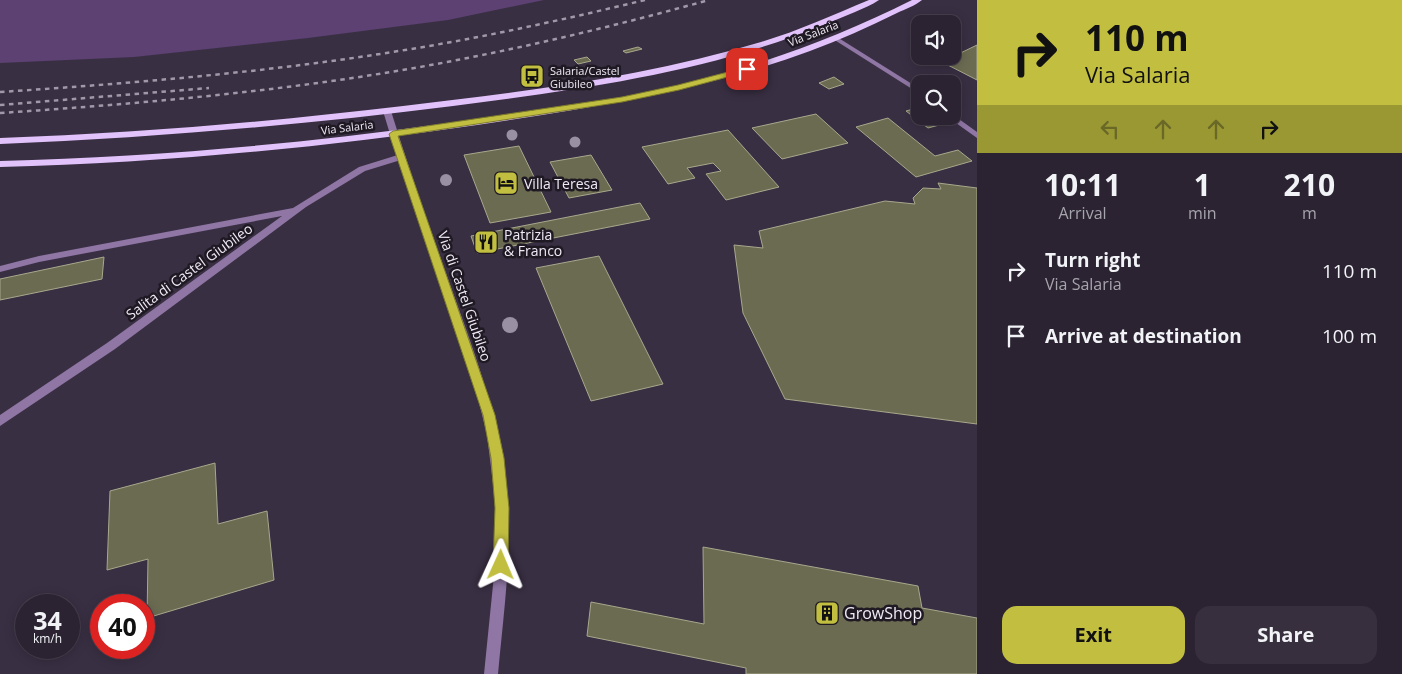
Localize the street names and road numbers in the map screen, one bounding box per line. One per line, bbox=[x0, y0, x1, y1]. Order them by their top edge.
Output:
street label: Via Salaria bbox=[786, 17, 840, 49]
street label: Via Salaria bbox=[320, 116, 374, 138]
street label: Salita di Castel Giubileo bbox=[122, 219, 256, 323]
street label: Via di Castel Giubileo bbox=[434, 228, 496, 364]

